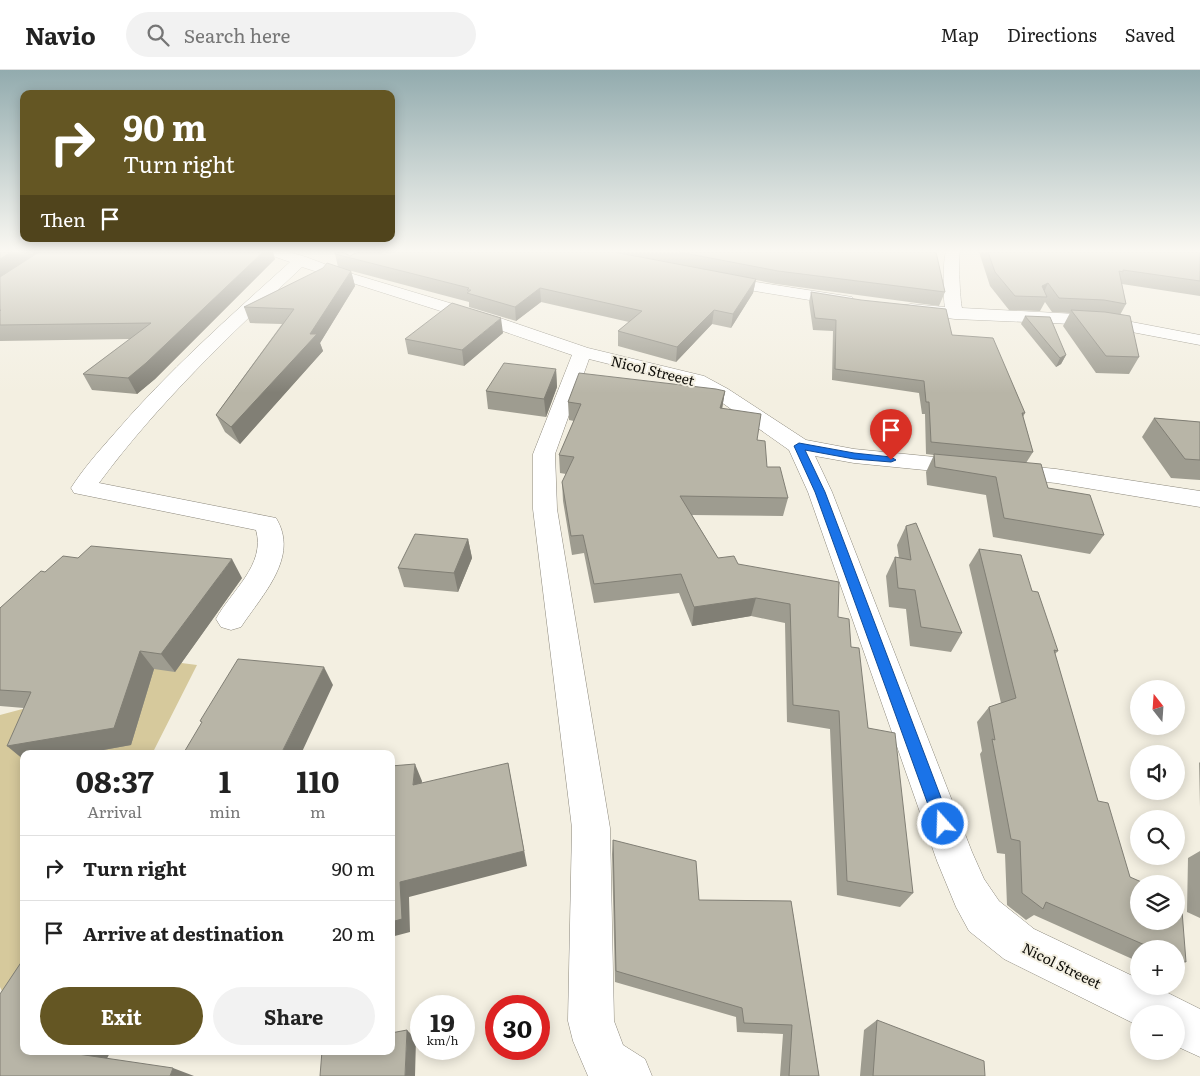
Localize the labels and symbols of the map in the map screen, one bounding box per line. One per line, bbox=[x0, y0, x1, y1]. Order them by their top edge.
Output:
street label: Nicol Streeet bbox=[609, 350, 697, 390]
pin bbox=[870, 409, 912, 460]
north arrow bbox=[1130, 680, 1185, 735]
position arrow bbox=[916, 797, 968, 849]
street label: Nicol Streeet bbox=[1019, 937, 1105, 993]
speed limit sign: 30 bbox=[485, 995, 550, 1060]

